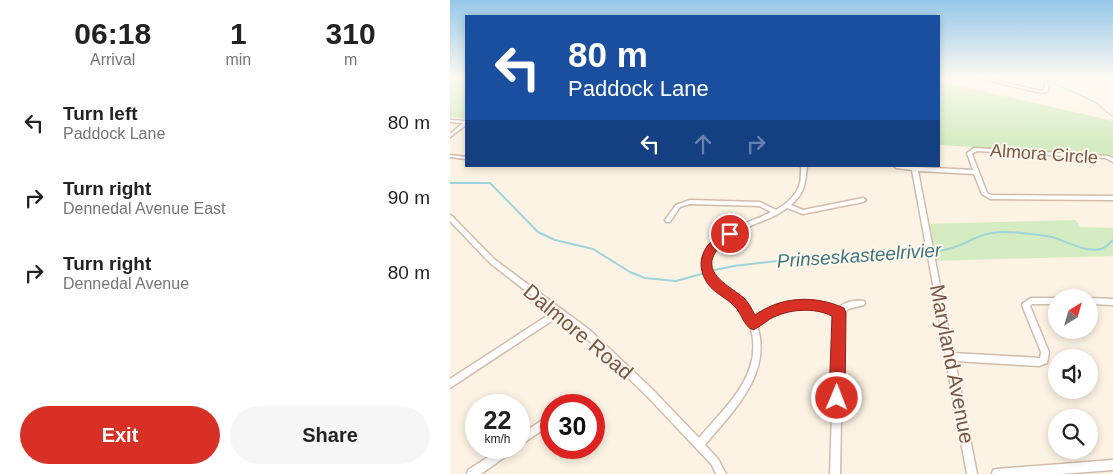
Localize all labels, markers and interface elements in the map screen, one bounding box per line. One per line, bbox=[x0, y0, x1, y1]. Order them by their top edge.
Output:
text: 06:18 bbox=[74, 17, 151, 50]
text: 1 bbox=[230, 17, 247, 50]
text: 310 bbox=[326, 17, 376, 50]
icon: left bbox=[485, 35, 550, 100]
text: 80 m bbox=[568, 35, 648, 74]
text: Arrival bbox=[90, 51, 135, 68]
text: min bbox=[225, 51, 251, 68]
text: m bbox=[344, 51, 357, 68]
text: Paddock Lane bbox=[568, 76, 709, 101]
text: Turn left bbox=[63, 103, 138, 124]
icon: left bbox=[20, 109, 48, 137]
text: 80 m bbox=[388, 112, 430, 133]
text: Paddock Lane bbox=[63, 125, 165, 142]
icon: left bbox=[636, 130, 664, 158]
icon: ahead bbox=[689, 130, 717, 158]
icon: right bbox=[742, 130, 770, 158]
street label: Almora Circle bbox=[989, 140, 1099, 168]
text: Turn right bbox=[63, 178, 151, 199]
icon: right bbox=[20, 184, 48, 212]
text: 90 m bbox=[388, 187, 430, 208]
text: Dennedal Avenue East bbox=[63, 200, 226, 217]
pin bbox=[709, 213, 751, 255]
icon: arrive bbox=[716, 220, 744, 248]
water label: Prinseskasteelrivier bbox=[776, 239, 943, 272]
text: Turn right bbox=[63, 253, 151, 274]
icon: right bbox=[20, 259, 48, 287]
text: 80 m bbox=[388, 262, 430, 283]
text: Dennedal Avenue bbox=[63, 275, 189, 292]
street label: Dalmore Road bbox=[519, 279, 638, 384]
street label: Maryland Avenue bbox=[926, 282, 979, 446]
north arrow bbox=[1048, 289, 1098, 339]
map controls bbox=[1048, 289, 1098, 459]
button: sound bbox=[1048, 349, 1098, 399]
position arrow bbox=[810, 371, 862, 423]
speed limit sign: 30 bbox=[540, 394, 605, 459]
button: Exit bbox=[20, 406, 220, 464]
button: Share bbox=[230, 406, 430, 464]
text: 22 bbox=[484, 406, 511, 434]
button: search bbox=[1048, 409, 1098, 459]
text: km/h bbox=[484, 432, 511, 446]

